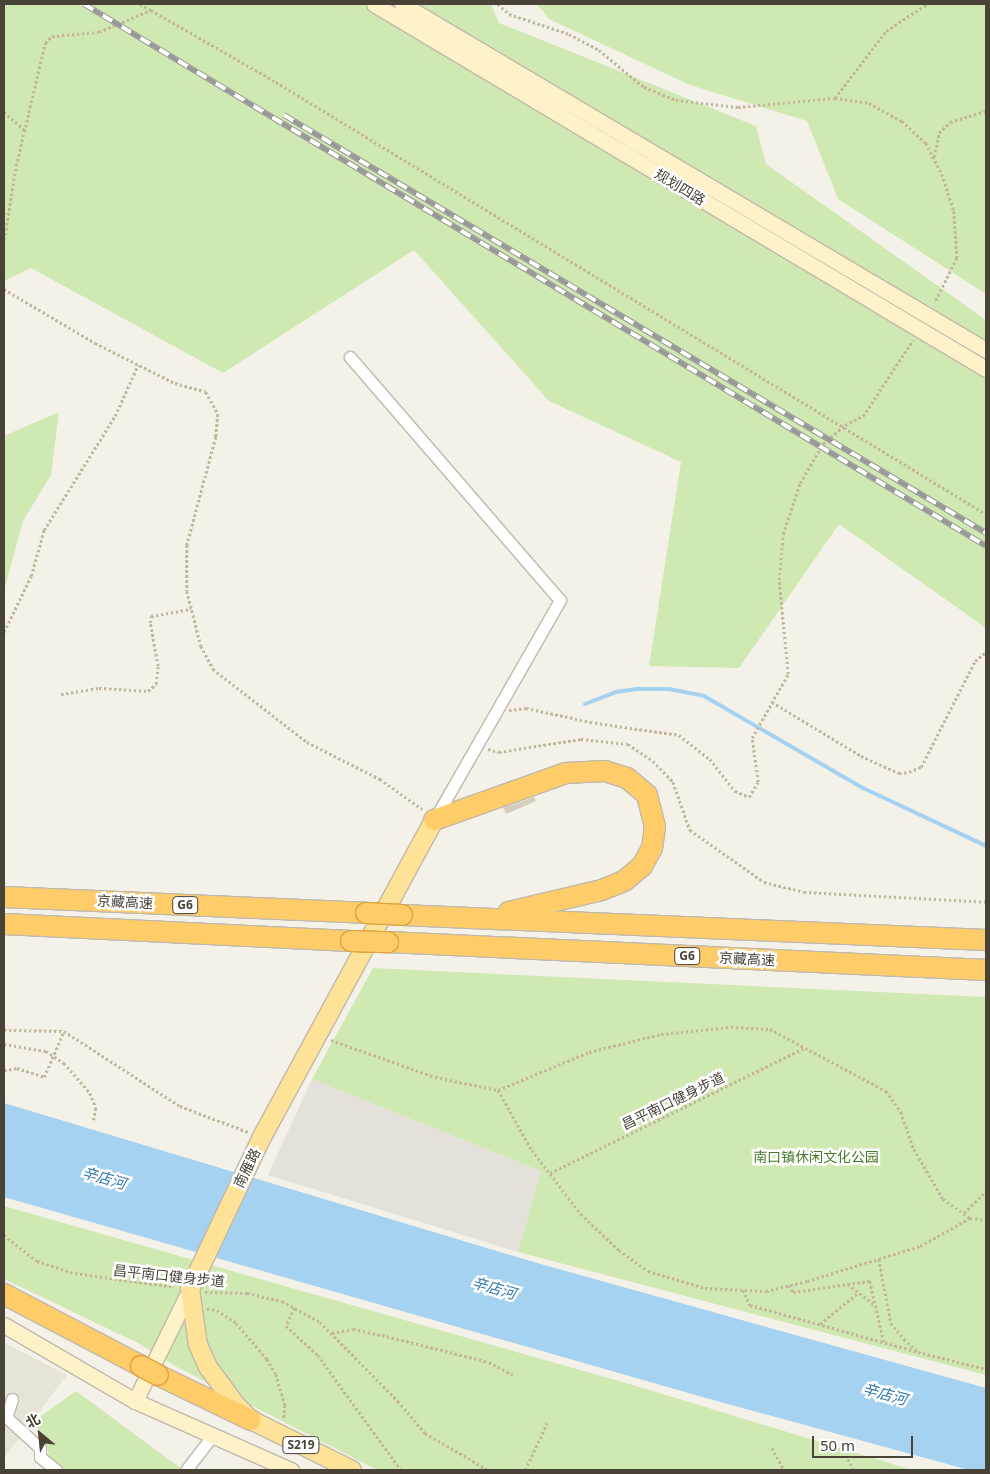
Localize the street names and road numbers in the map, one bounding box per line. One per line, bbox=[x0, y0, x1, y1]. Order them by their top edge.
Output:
street label: 规划四路 bbox=[652, 165, 708, 209]
street label: 京藏高速 bbox=[97, 892, 153, 912]
road number: G6 bbox=[171, 896, 199, 914]
road number: G6 bbox=[673, 946, 701, 966]
street label: 京藏高速 bbox=[719, 949, 775, 969]
street label: 昌平南口健身步道 bbox=[619, 1069, 727, 1133]
street label: 南雁路 bbox=[230, 1145, 264, 1191]
street label: 昌平南口健身步道 bbox=[112, 1262, 226, 1290]
road number: S219 bbox=[282, 1436, 320, 1454]

